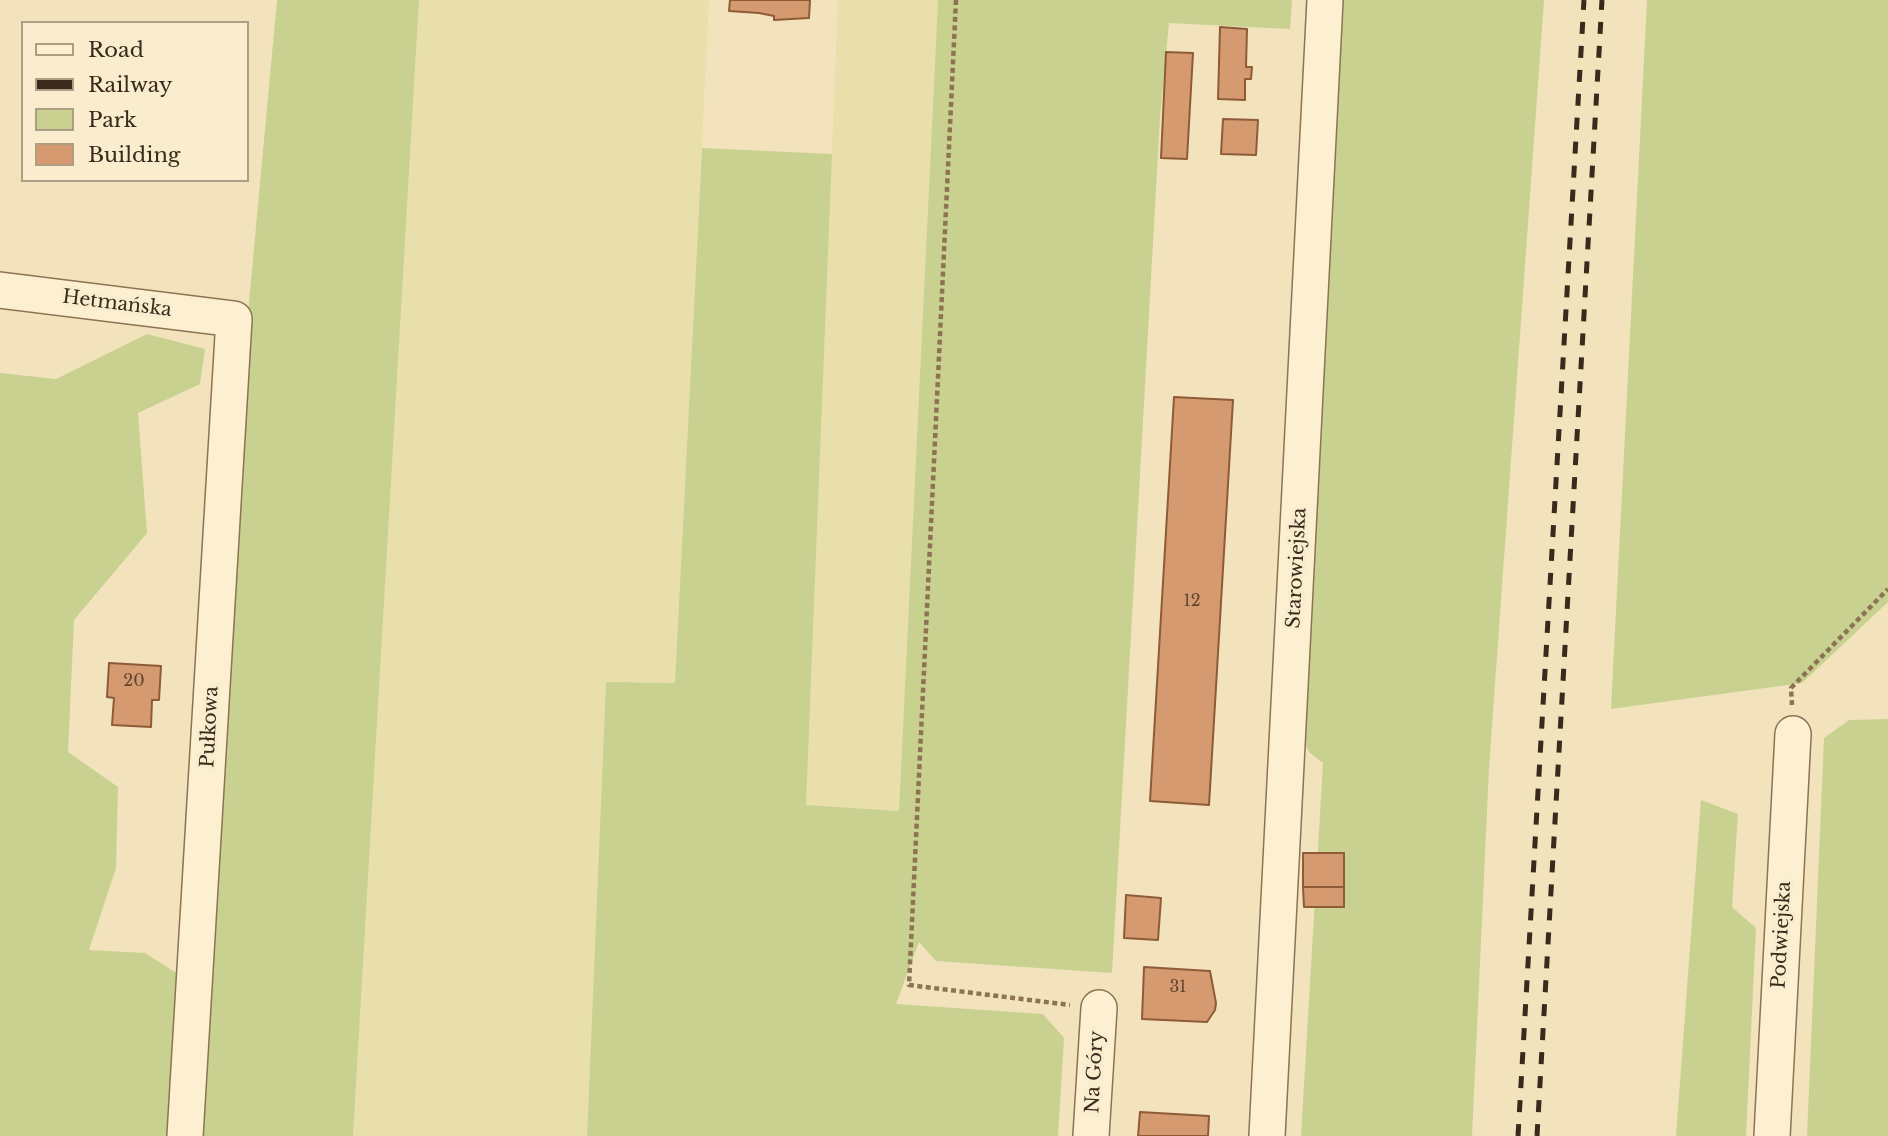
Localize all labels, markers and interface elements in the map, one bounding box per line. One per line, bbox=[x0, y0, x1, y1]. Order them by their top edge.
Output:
legend bbox=[21, 21, 248, 182]
text: Road bbox=[88, 37, 144, 63]
text: Railway bbox=[88, 72, 172, 98]
text: Park bbox=[88, 107, 137, 133]
text: Building bbox=[88, 142, 180, 168]
street label: Hetmańska bbox=[61, 286, 173, 322]
street label: Starowiejska bbox=[1282, 507, 1312, 629]
house number: 12 bbox=[1184, 591, 1200, 611]
house number: 20 bbox=[123, 671, 145, 691]
street label: Pułkowa bbox=[196, 686, 224, 768]
street label: Podwiejska bbox=[1768, 881, 1796, 989]
house number: 31 bbox=[1170, 977, 1186, 997]
street label: Na Góry bbox=[1081, 1030, 1109, 1114]

